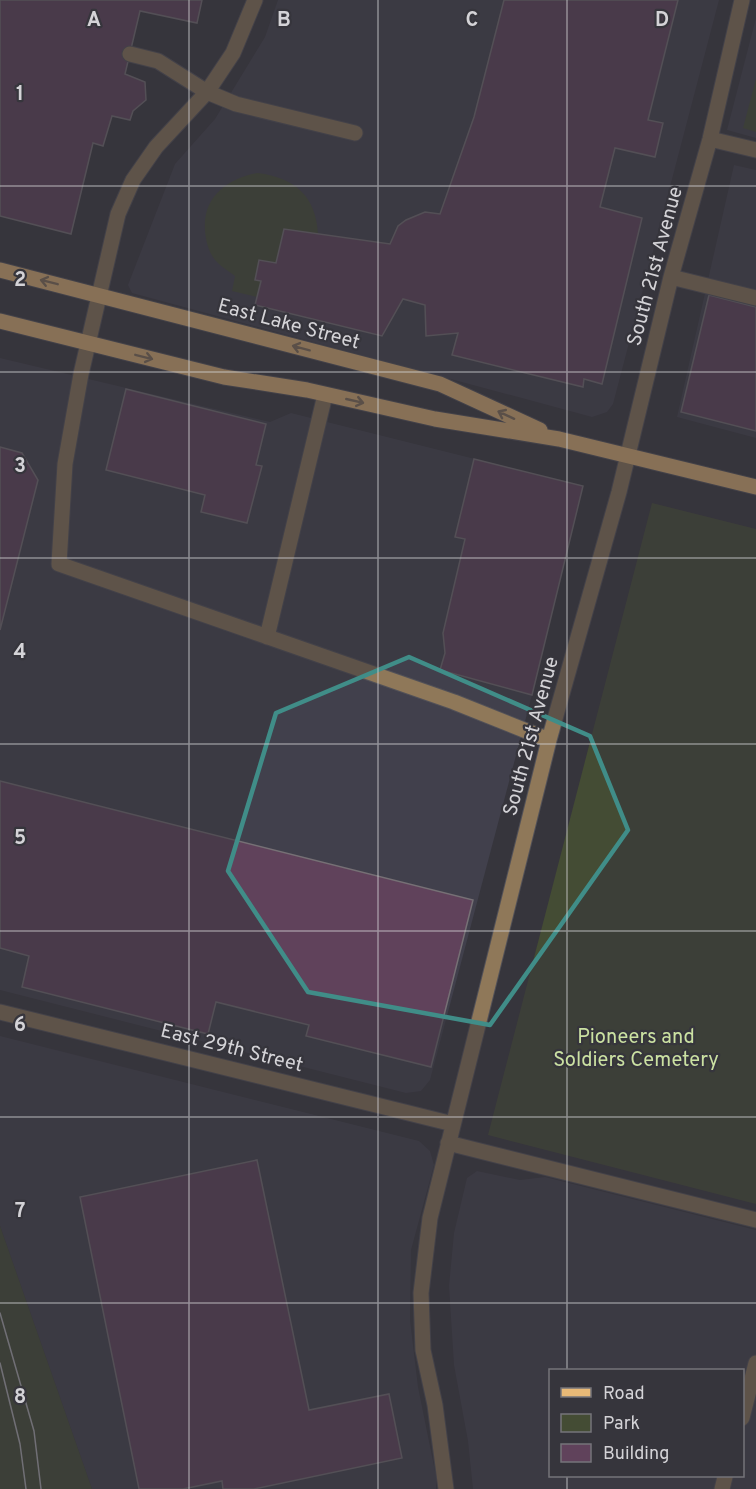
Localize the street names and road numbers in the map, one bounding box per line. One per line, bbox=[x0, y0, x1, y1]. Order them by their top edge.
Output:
street label: South 21st Avenue bbox=[622, 184, 690, 349]
street label: East Lake Street bbox=[215, 293, 362, 356]
street label: South 21st Avenue bbox=[498, 654, 566, 819]
street label: East 29th Street bbox=[157, 1019, 306, 1079]

